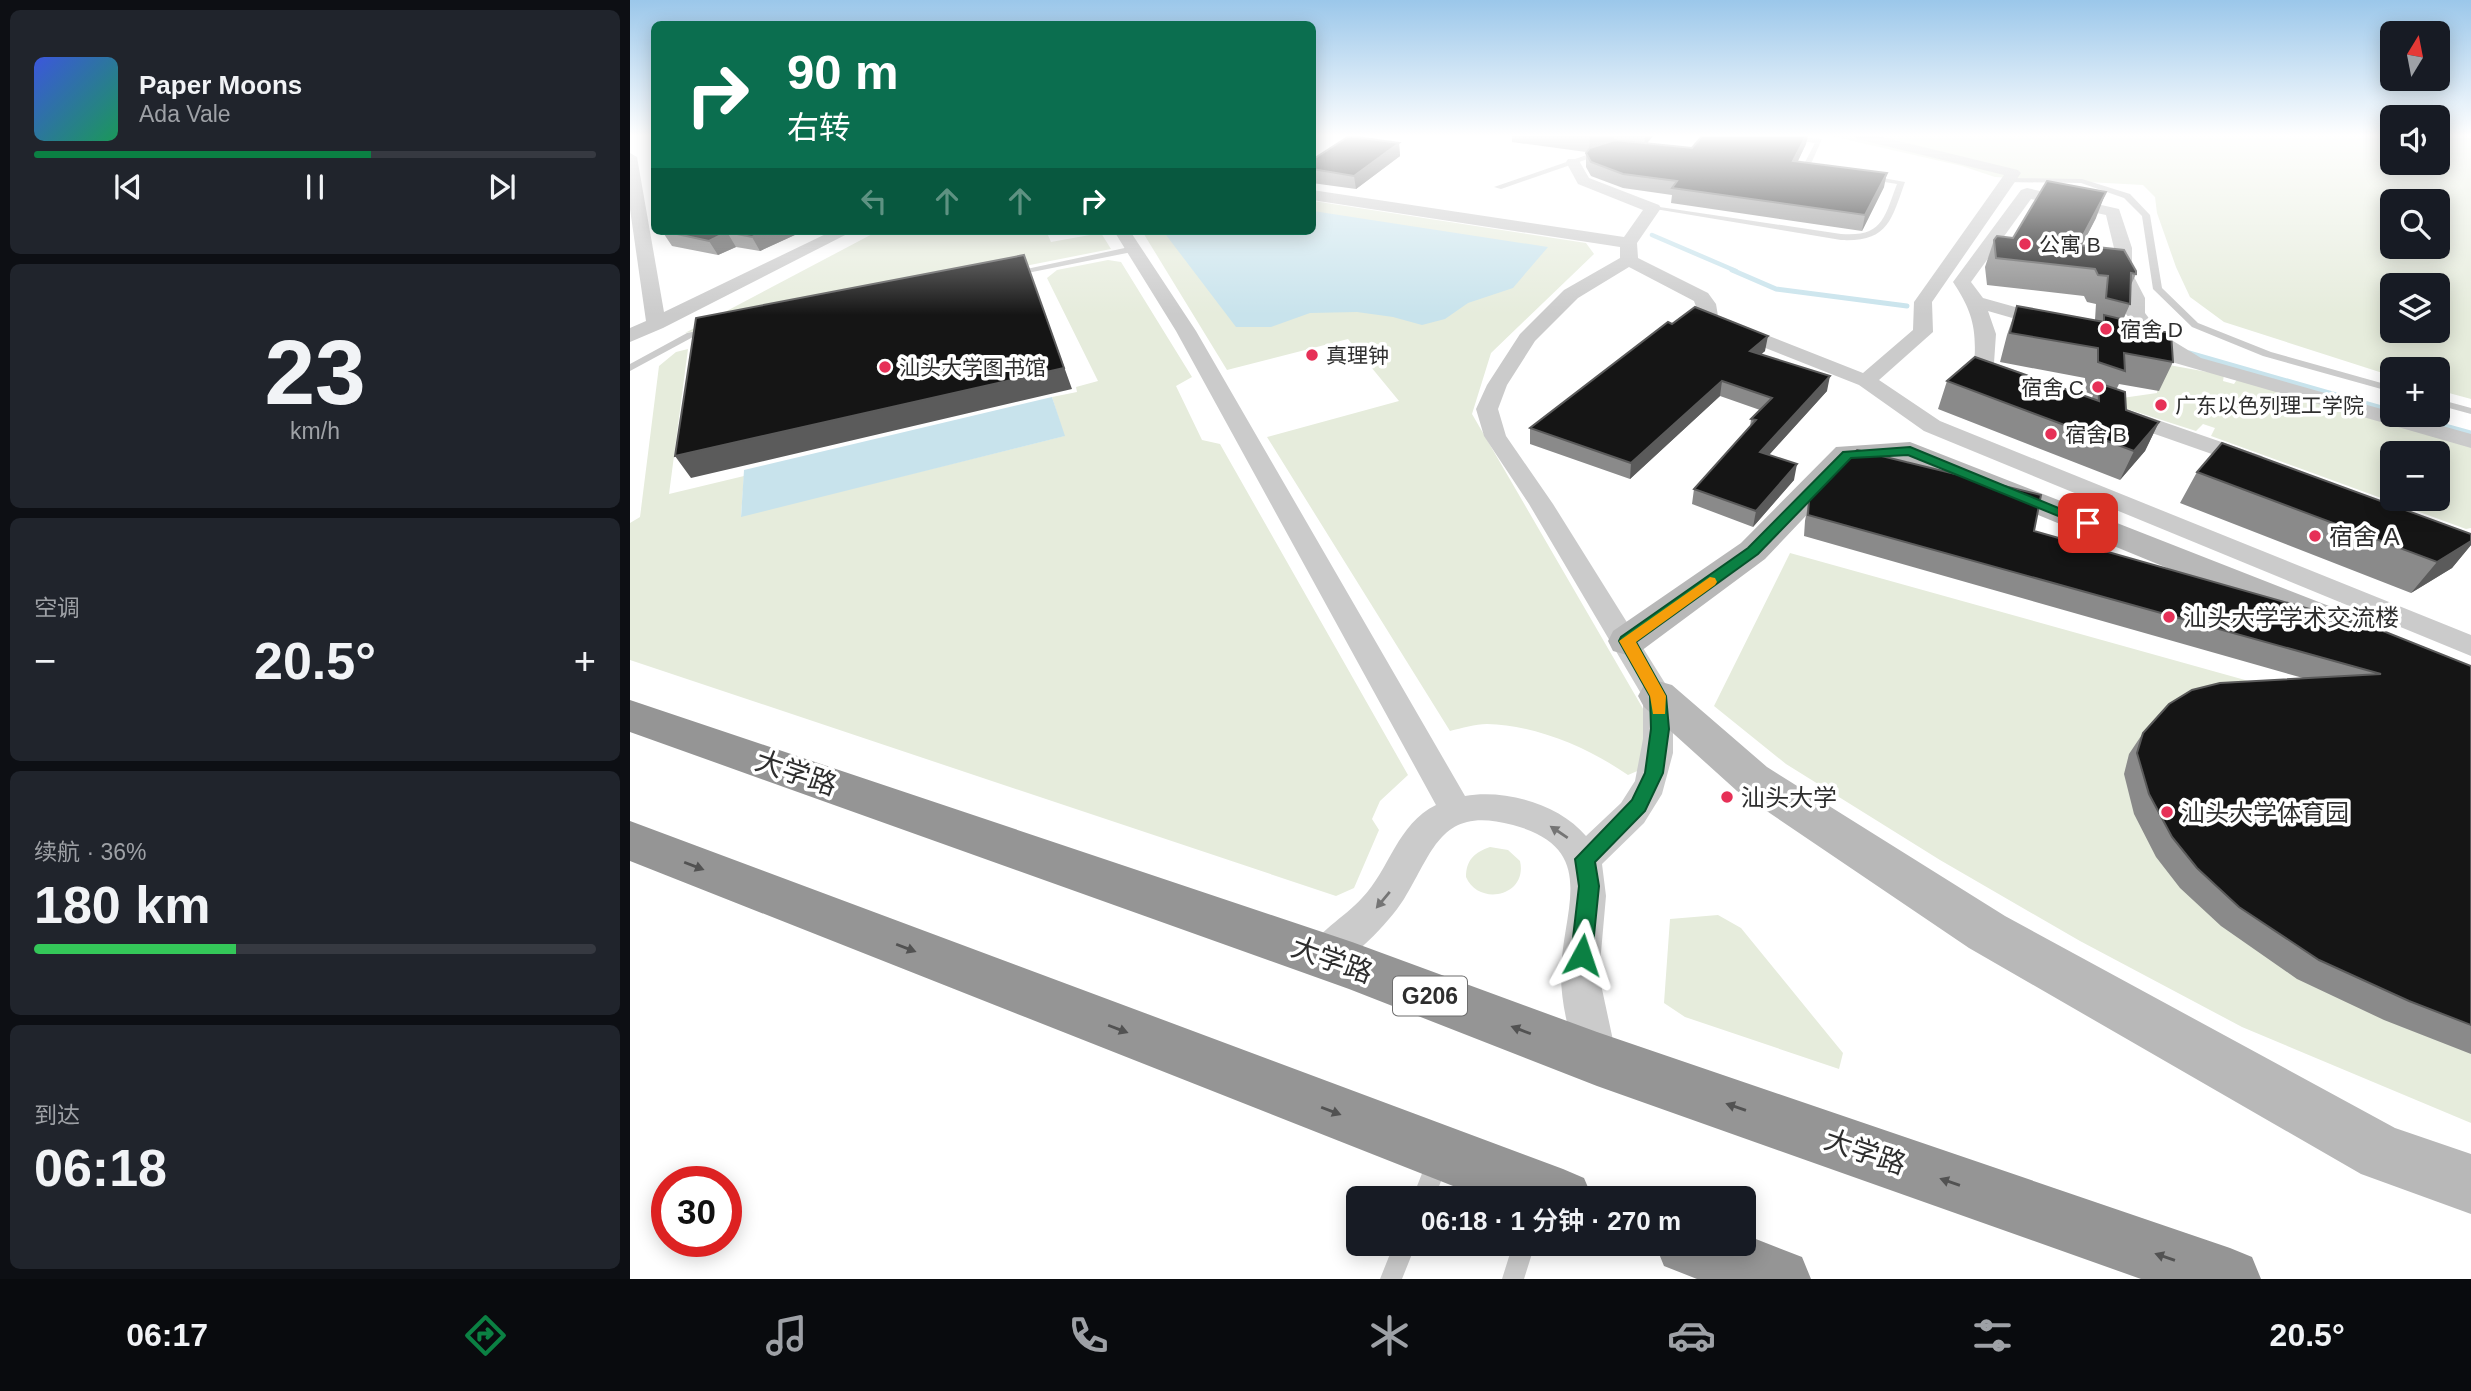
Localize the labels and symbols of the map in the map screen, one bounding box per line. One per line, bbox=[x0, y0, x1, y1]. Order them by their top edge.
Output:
north arrow bbox=[2380, 21, 2450, 91]
place label: 公寓 B bbox=[2039, 233, 2101, 256]
marker: 公寓 B bbox=[2017, 236, 2033, 252]
place label: 宿舍 D bbox=[2120, 318, 2183, 341]
marker: 宿舍 D bbox=[2098, 321, 2114, 337]
place label: 真理钟 bbox=[1326, 344, 1389, 367]
marker: 真理钟 bbox=[1304, 347, 1320, 363]
place label: 汕头大学图书馆 bbox=[899, 356, 1046, 379]
marker: 汕头大学图书馆 bbox=[877, 359, 893, 375]
place label: 宿舍 C bbox=[2021, 376, 2084, 399]
marker: 宿舍 C bbox=[2090, 379, 2106, 395]
place label: 广东以色列理工学院 bbox=[2175, 394, 2364, 417]
marker: 广东以色列理工学院 bbox=[2153, 397, 2169, 413]
place label: 宿舍 B bbox=[2065, 423, 2127, 446]
marker: 宿舍 B bbox=[2043, 426, 2059, 442]
pin bbox=[2058, 493, 2118, 553]
place label: 宿舍 A bbox=[2329, 523, 2400, 550]
marker: 宿舍 A bbox=[2307, 528, 2323, 544]
place label: 汕头大学学术交流楼 bbox=[2183, 604, 2399, 631]
marker: 汕头大学学术交流楼 bbox=[2161, 609, 2177, 625]
street label: 大学路 bbox=[751, 745, 841, 801]
place label: 汕头大学 bbox=[1741, 784, 1837, 811]
marker: 汕头大学 bbox=[1719, 789, 1735, 805]
place label: 汕头大学体育园 bbox=[2181, 799, 2349, 826]
marker: 汕头大学体育园 bbox=[2159, 804, 2175, 820]
one-way arrow bbox=[1549, 826, 1569, 839]
one-way arrow bbox=[683, 861, 704, 872]
one-way arrow bbox=[1376, 891, 1391, 908]
position arrow bbox=[1545, 918, 1619, 992]
street label: 大学路 bbox=[1287, 931, 1377, 989]
one-way arrow bbox=[896, 942, 917, 953]
road number: G206 bbox=[1393, 976, 1467, 1015]
one-way arrow bbox=[1108, 1024, 1129, 1035]
one-way arrow bbox=[1511, 1025, 1532, 1036]
one-way arrow bbox=[1725, 1101, 1746, 1112]
one-way arrow bbox=[1320, 1105, 1341, 1116]
street label: 大学路 bbox=[1820, 1124, 1910, 1180]
speed limit sign: 30 bbox=[651, 1166, 742, 1257]
one-way arrow bbox=[1940, 1176, 1961, 1187]
one-way arrow bbox=[2155, 1251, 2176, 1262]

